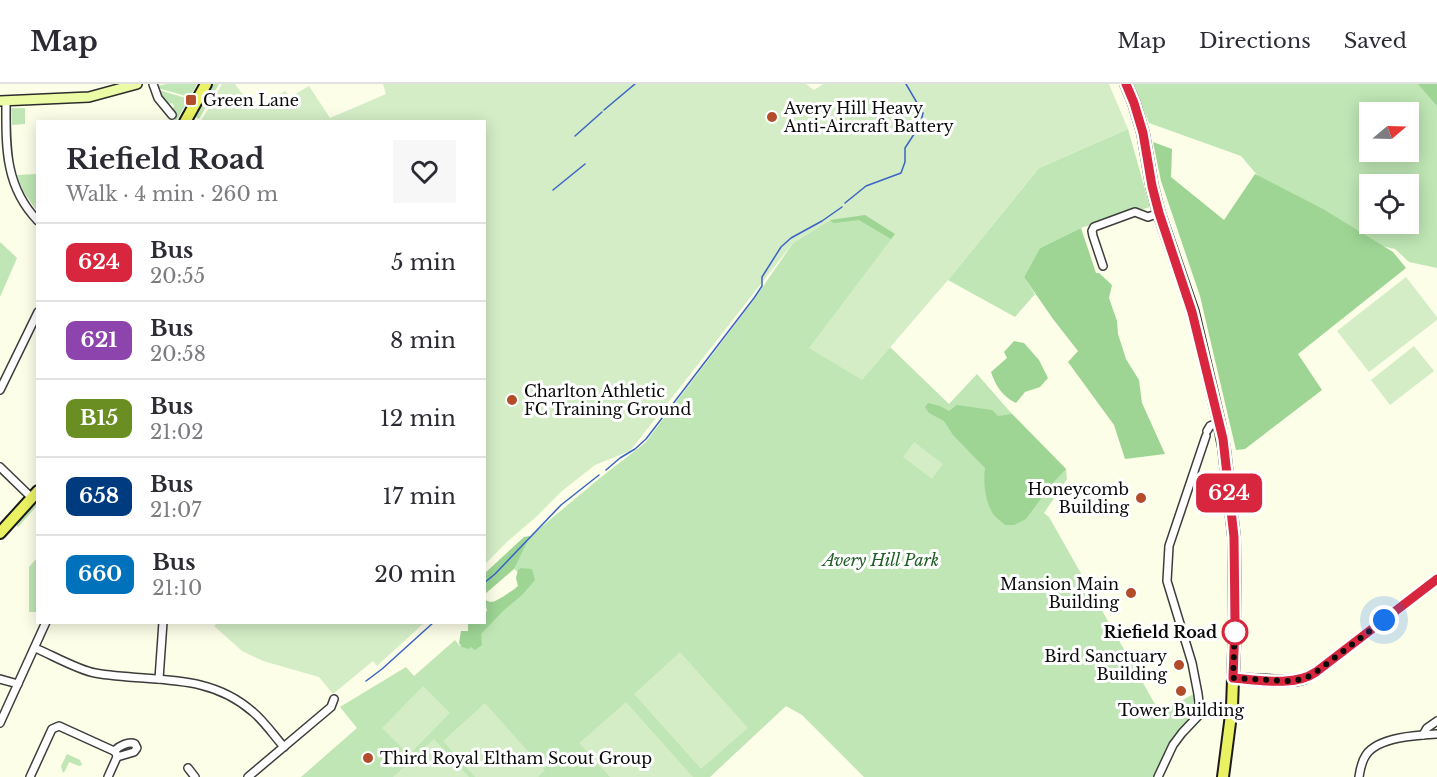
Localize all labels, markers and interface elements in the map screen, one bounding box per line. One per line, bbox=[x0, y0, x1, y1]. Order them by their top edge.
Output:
text: Map bbox=[30, 24, 98, 59]
text: Map bbox=[1117, 28, 1166, 54]
text: Directions bbox=[1199, 28, 1311, 54]
text: Saved bbox=[1344, 28, 1407, 54]
place label: Green Lane bbox=[203, 90, 299, 110]
marker: Green Lane bbox=[184, 93, 198, 107]
place label: Avery Hill Heavy Anti-Aircraft Battery bbox=[783, 98, 955, 136]
north arrow bbox=[1359, 102, 1419, 162]
map controls bbox=[1359, 102, 1419, 234]
marker: Avery Hill Heavy Anti-Aircraft Battery bbox=[765, 110, 779, 124]
button: heart bbox=[393, 140, 456, 203]
text: Riefield Road bbox=[66, 142, 264, 177]
button: locate bbox=[1359, 174, 1419, 234]
text: Walk · 4 min · 260 m bbox=[66, 182, 278, 206]
text: Bus bbox=[150, 237, 193, 264]
text: 624 bbox=[78, 249, 120, 275]
text: 5 min bbox=[391, 249, 456, 276]
text: 20:55 bbox=[150, 264, 205, 288]
text: Bus bbox=[150, 315, 193, 342]
text: 621 bbox=[81, 327, 117, 353]
text: 8 min bbox=[390, 327, 456, 354]
text: 20:58 bbox=[150, 342, 206, 366]
place label: Charlton Athletic FC Training Ground bbox=[524, 381, 691, 419]
text: Bus bbox=[150, 393, 193, 420]
marker: Charlton Athletic FC Training Ground bbox=[505, 393, 519, 407]
text: B15 bbox=[80, 405, 118, 431]
text: 12 min bbox=[380, 405, 456, 432]
text: 21:02 bbox=[150, 420, 204, 444]
text: Bus bbox=[150, 471, 193, 498]
line badge: 624 bbox=[1194, 474, 1264, 512]
place label: Honeycomb Building bbox=[1028, 479, 1129, 517]
text: 624 bbox=[1208, 480, 1250, 506]
text: 658 bbox=[79, 483, 119, 509]
text: 17 min bbox=[383, 483, 456, 510]
marker: Honeycomb Building bbox=[1134, 491, 1148, 505]
text: 21:07 bbox=[150, 498, 201, 522]
text: Bus bbox=[152, 549, 195, 576]
park label: Avery Hill Park bbox=[821, 550, 939, 570]
text: 660 bbox=[78, 561, 122, 587]
text: 20 min bbox=[374, 561, 456, 588]
place label: Mansion Main Building bbox=[1000, 574, 1119, 612]
text: 21:10 bbox=[152, 576, 202, 600]
marker: Mansion Main Building bbox=[1124, 586, 1138, 600]
your location bbox=[1369, 605, 1399, 635]
marker: Riefield Road bbox=[1222, 619, 1248, 645]
place label: Riefield Road bbox=[1104, 622, 1217, 642]
place label: Bird Sanctuary Building bbox=[1044, 646, 1168, 684]
marker: Bird Sanctuary Building bbox=[1172, 658, 1186, 672]
marker: Tower Building bbox=[1174, 684, 1188, 698]
place label: Tower Building bbox=[1118, 700, 1244, 720]
place label: Third Royal Eltham Scout Group bbox=[380, 748, 652, 768]
marker: Third Royal Eltham Scout Group bbox=[361, 751, 375, 765]

